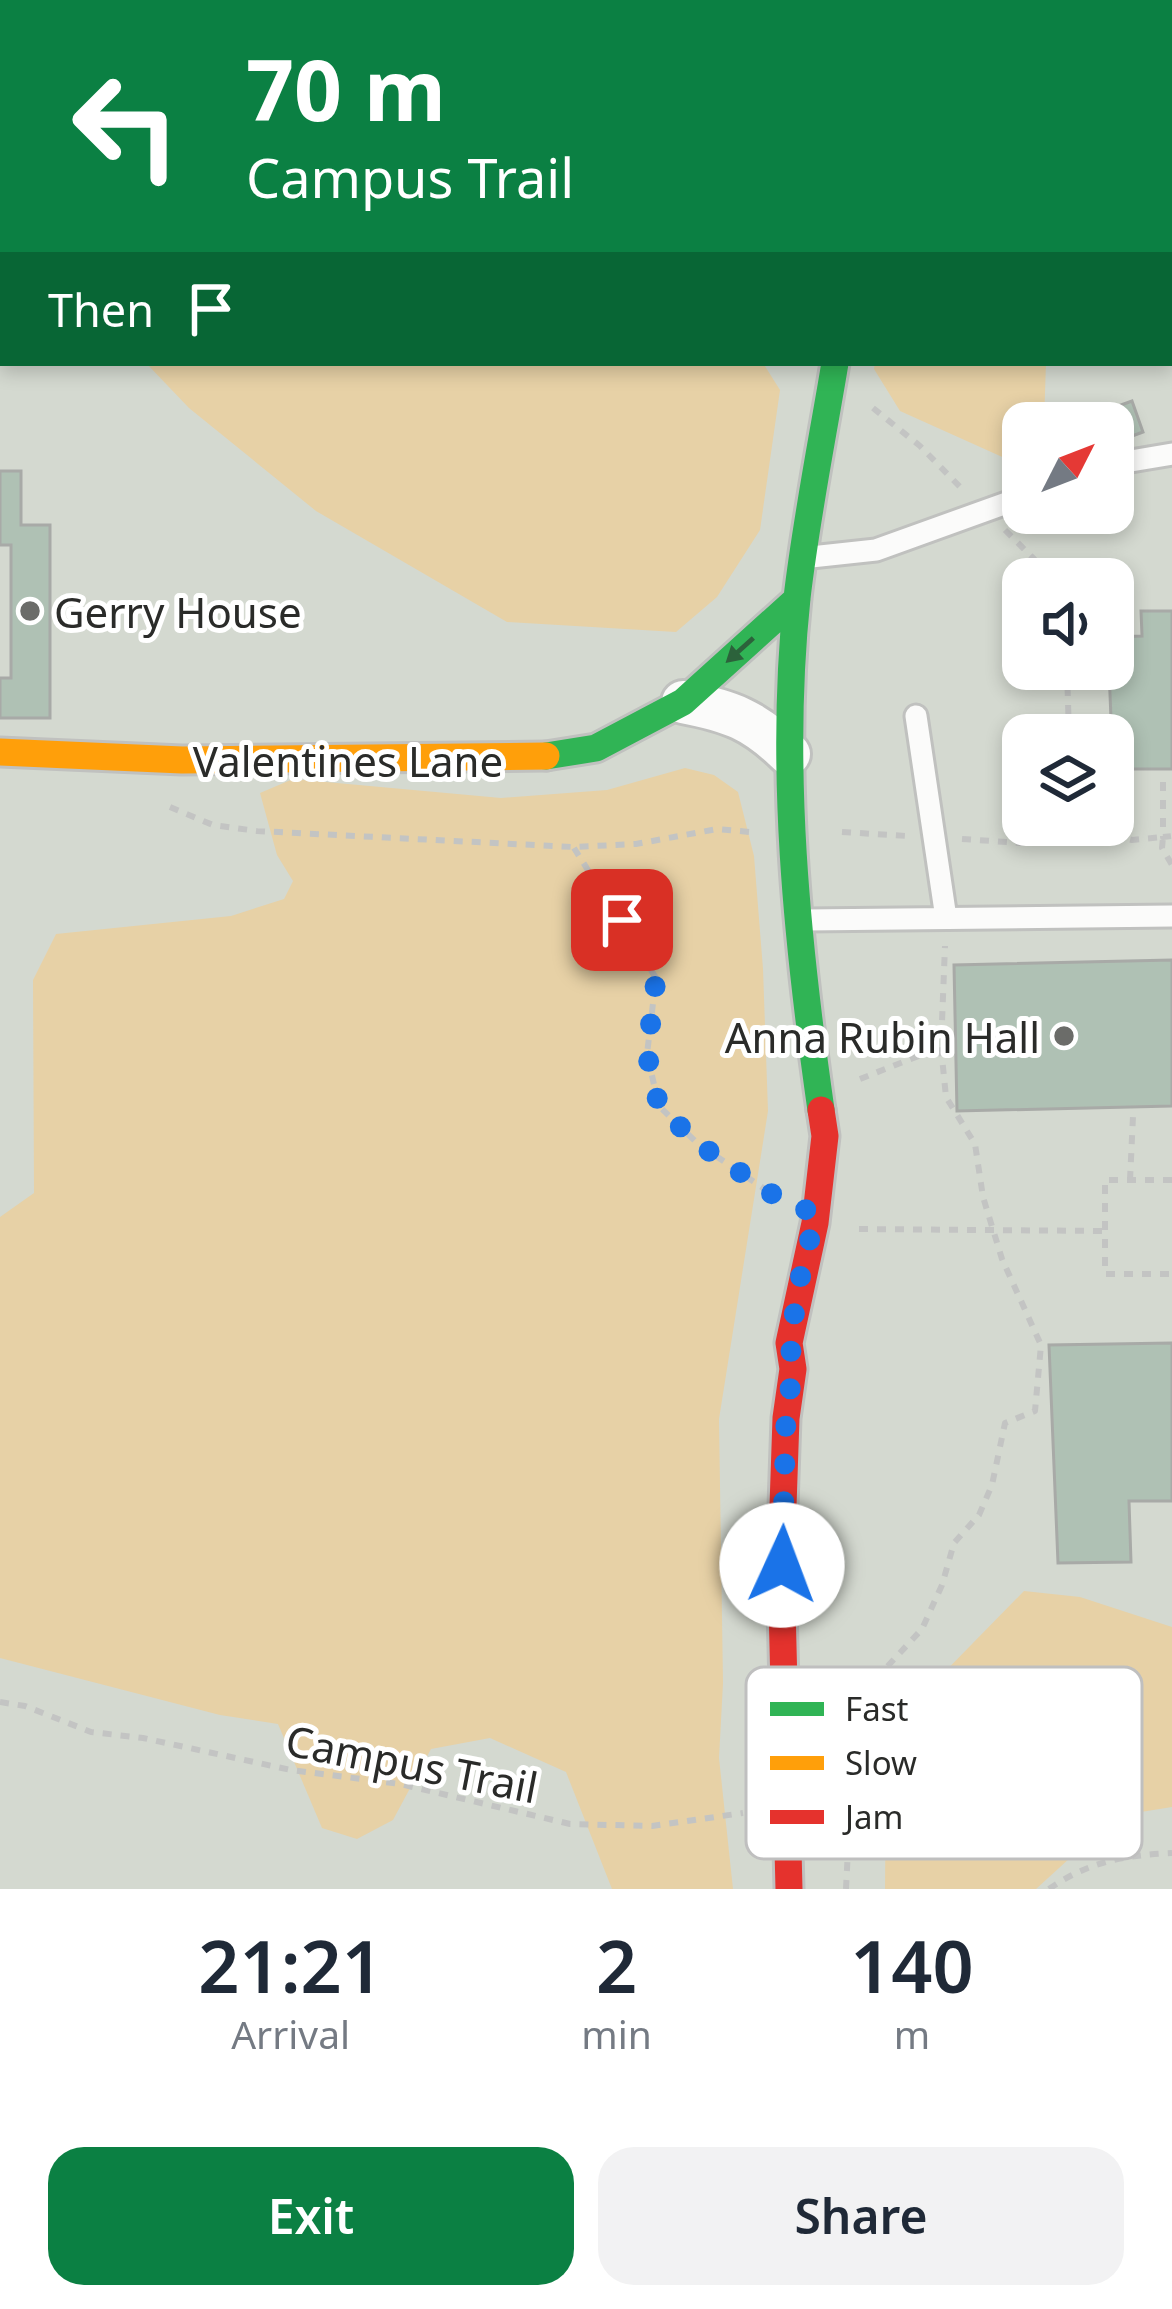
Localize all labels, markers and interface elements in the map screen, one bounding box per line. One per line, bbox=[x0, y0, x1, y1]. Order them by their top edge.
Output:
text: 70 m bbox=[246, 31, 446, 146]
icon: left bbox=[48, 48, 204, 204]
text: Campus Trail bbox=[246, 140, 574, 214]
icon: arrive bbox=[178, 276, 244, 342]
text: Then bbox=[48, 279, 154, 340]
north arrow bbox=[1002, 402, 1134, 534]
map controls bbox=[1002, 402, 1134, 846]
button: sound bbox=[1002, 558, 1134, 690]
place label: Gerry House bbox=[54, 583, 302, 640]
marker: Gerry House bbox=[17, 598, 43, 624]
one-way arrow bbox=[725, 636, 754, 664]
button: layers bbox=[1002, 714, 1134, 846]
street label: Valentines Lane bbox=[193, 732, 503, 789]
pin bbox=[571, 869, 673, 971]
icon: arrive bbox=[589, 887, 655, 953]
place label: Anna Rubin Hall bbox=[725, 1008, 1040, 1065]
marker: Anna Rubin Hall bbox=[1051, 1023, 1077, 1049]
position arrow bbox=[719, 1502, 845, 1628]
legend bbox=[746, 1667, 1142, 1859]
text: Fast bbox=[845, 1686, 908, 1731]
street label: Campus Trail bbox=[281, 1711, 543, 1815]
text: Slow bbox=[845, 1740, 917, 1785]
text: Jam bbox=[842, 1794, 903, 1839]
text: 21:21 bbox=[198, 1916, 383, 2014]
text: 2 bbox=[596, 1916, 637, 2014]
text: 140 bbox=[850, 1916, 974, 2014]
text: Arrival bbox=[231, 2007, 350, 2060]
text: min bbox=[581, 2007, 652, 2060]
text: m bbox=[894, 2007, 930, 2060]
button: Exit bbox=[48, 2147, 574, 2285]
button: Share bbox=[598, 2147, 1124, 2285]

